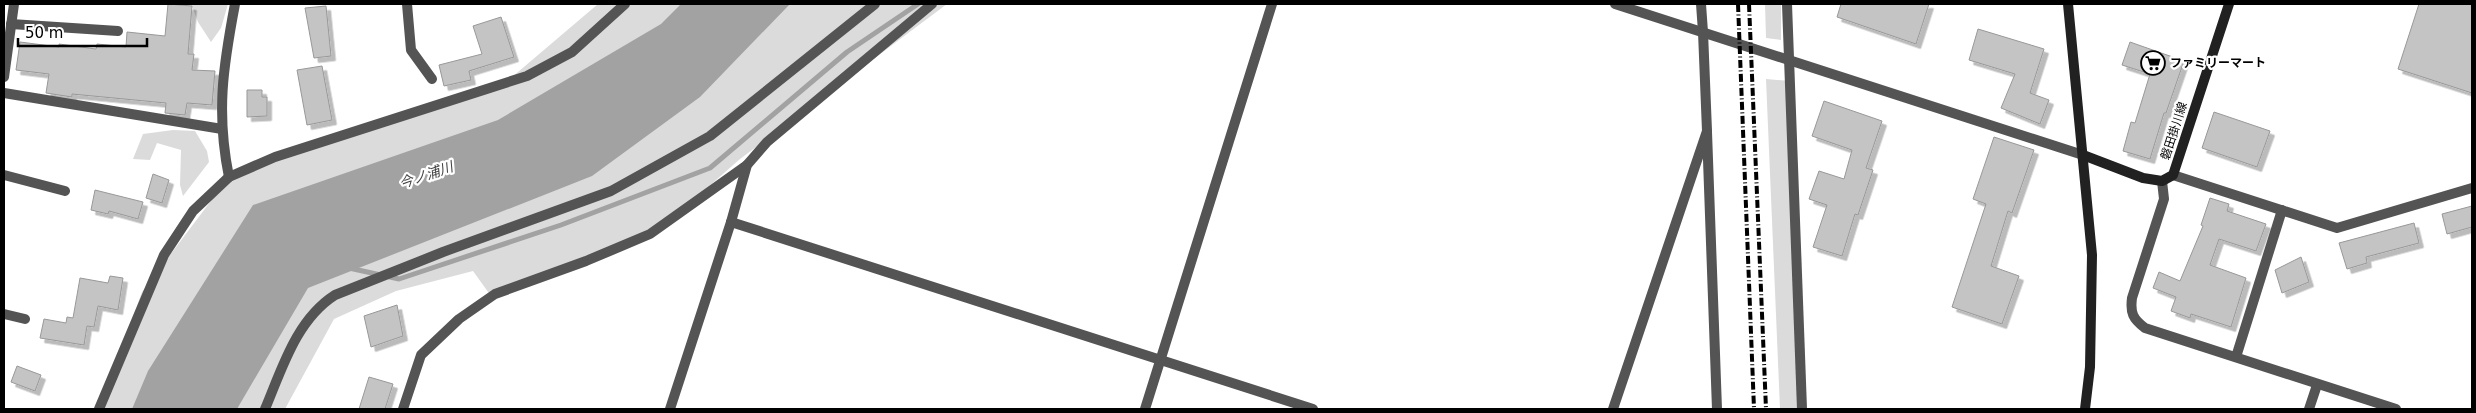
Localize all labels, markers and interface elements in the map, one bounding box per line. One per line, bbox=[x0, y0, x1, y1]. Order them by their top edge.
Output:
scale bar bbox=[18, 15, 146, 47]
text: 50 m bbox=[25, 24, 63, 42]
supermarket icon: ファミリーマート bbox=[2140, 50, 2166, 76]
place label: ファミリーマート bbox=[2170, 56, 2266, 70]
street label: 磐田掛川線 bbox=[2158, 100, 2190, 162]
water label: 今ノ浦川 bbox=[397, 158, 457, 192]

